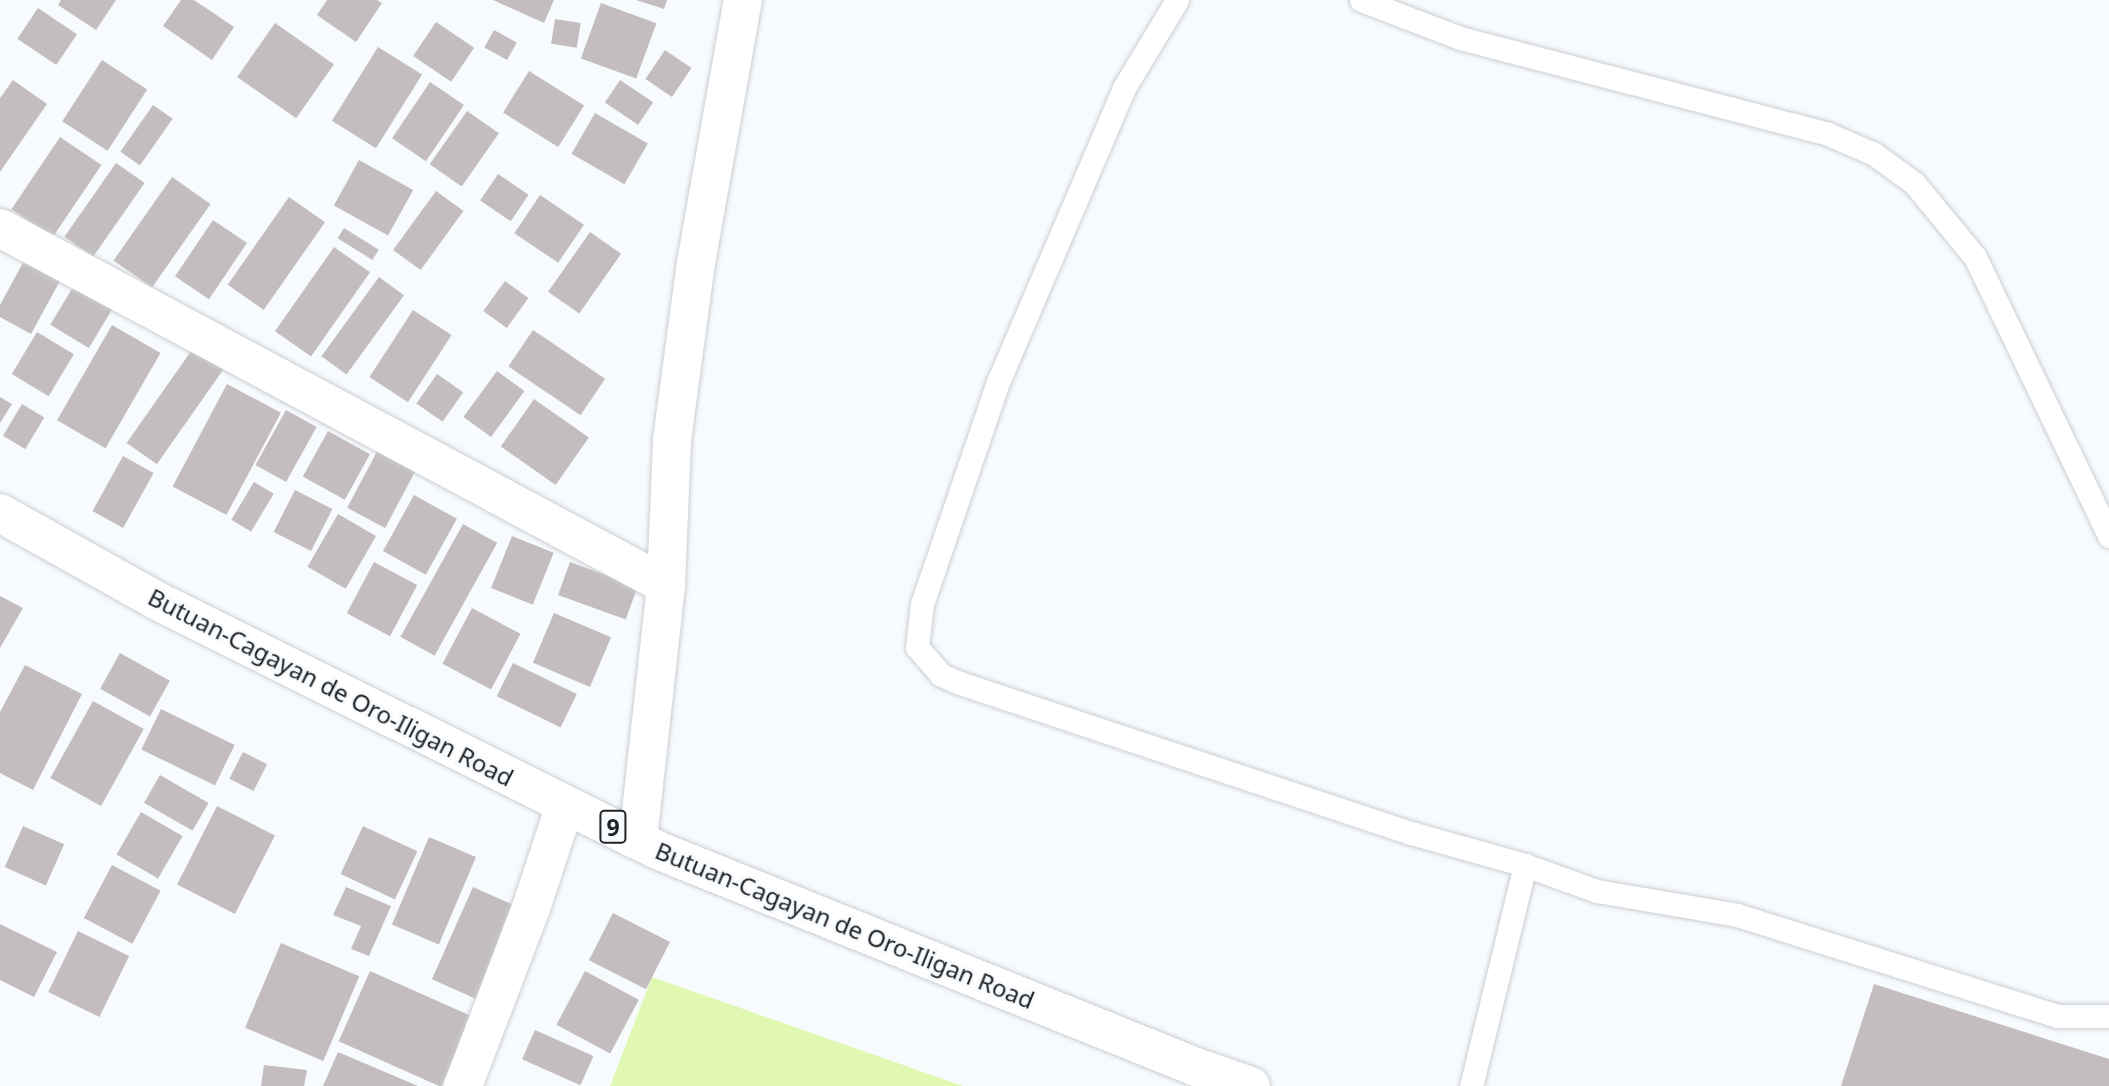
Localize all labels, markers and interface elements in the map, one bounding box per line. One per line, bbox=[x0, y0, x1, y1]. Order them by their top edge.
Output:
street label: Butuan-Cagayan de Oro-Iligan Road bbox=[144, 582, 518, 792]
road number: 9 bbox=[599, 807, 627, 846]
street label: Butuan-Cagayan de Oro-Iligan Road bbox=[651, 836, 1039, 1014]

